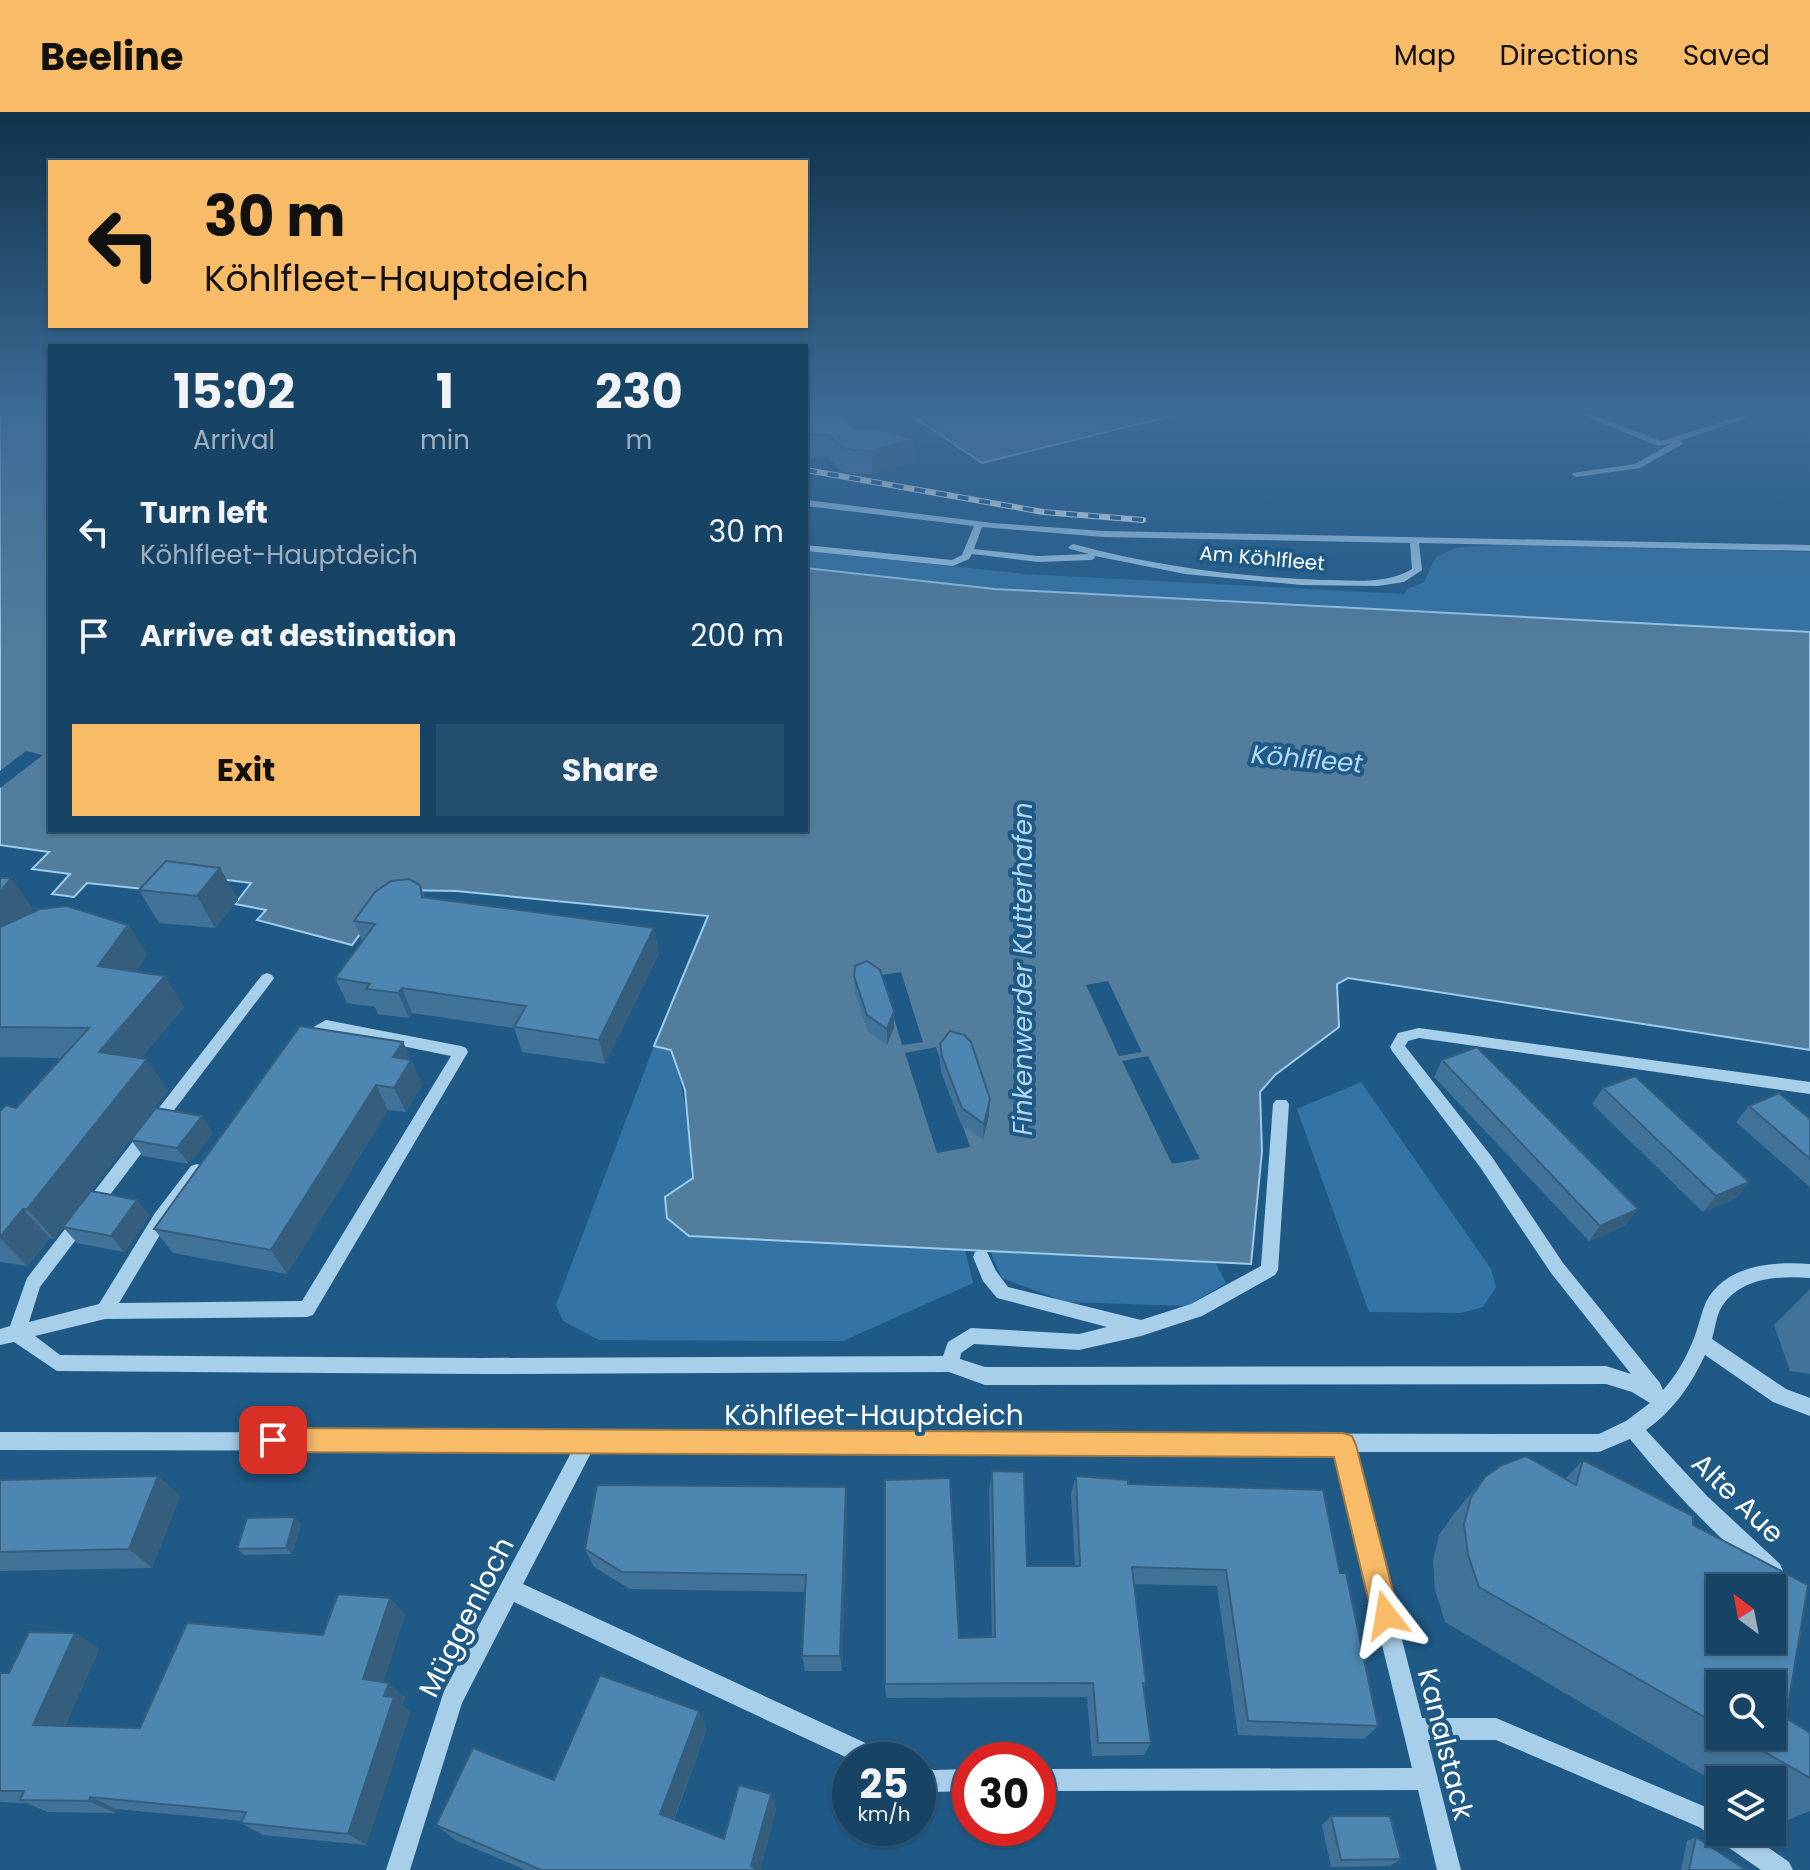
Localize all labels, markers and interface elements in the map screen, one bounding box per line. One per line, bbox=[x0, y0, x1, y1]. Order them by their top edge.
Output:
text: Beeline bbox=[40, 30, 183, 83]
text: Map bbox=[1394, 36, 1456, 75]
text: Directions bbox=[1500, 36, 1639, 75]
text: Saved bbox=[1683, 36, 1770, 75]
text: 30 m bbox=[204, 177, 346, 256]
icon: left bbox=[72, 192, 176, 296]
text: Köhlfleet-Hauptdeich bbox=[204, 253, 589, 304]
text: 15:02 bbox=[173, 358, 295, 425]
text: 1 bbox=[436, 358, 454, 425]
text: 230 bbox=[595, 358, 683, 425]
text: Arrival bbox=[193, 422, 275, 458]
text: min bbox=[420, 422, 470, 458]
text: m bbox=[626, 422, 652, 458]
text: Turn left bbox=[140, 491, 268, 534]
icon: left bbox=[72, 510, 116, 554]
text: 30 m bbox=[709, 510, 784, 553]
text: Köhlfleet-Hauptdeich bbox=[140, 537, 418, 573]
street label: Am Köhlfleet bbox=[1198, 539, 1326, 577]
icon: arrive bbox=[72, 614, 116, 658]
text: Arrive at destination bbox=[140, 614, 457, 657]
text: 200 m bbox=[690, 614, 784, 657]
button: Exit bbox=[72, 724, 420, 816]
button: Share bbox=[436, 724, 784, 816]
water label: Köhlfleet bbox=[1250, 736, 1365, 782]
water label: Finkenwerder Kutterhafen bbox=[1005, 802, 1041, 1136]
street label: Köhlfleet-Hauptdeich bbox=[724, 1396, 1024, 1435]
pin bbox=[239, 1406, 307, 1474]
icon: arrive bbox=[251, 1418, 295, 1462]
street label: Alte Aue bbox=[1683, 1444, 1793, 1552]
street label: Müggenloch bbox=[409, 1530, 524, 1704]
position arrow bbox=[1344, 1573, 1428, 1657]
north arrow bbox=[1706, 1574, 1786, 1654]
map controls bbox=[1706, 1574, 1786, 1846]
street label: Kanalstack bbox=[1408, 1664, 1483, 1824]
button: search bbox=[1706, 1670, 1786, 1750]
speed limit sign: 30 bbox=[952, 1742, 1056, 1846]
text: 25 bbox=[860, 1756, 908, 1812]
button: layers bbox=[1706, 1766, 1786, 1846]
text: km/h bbox=[857, 1800, 911, 1828]

